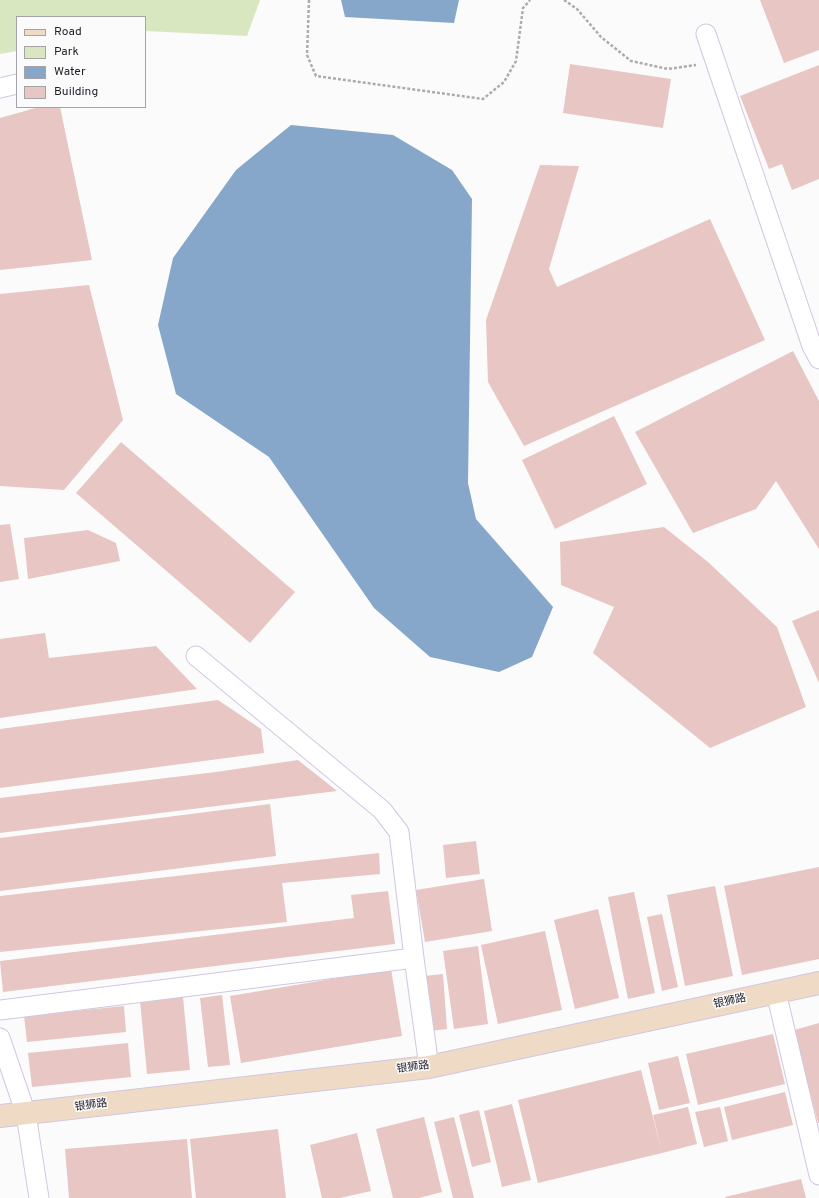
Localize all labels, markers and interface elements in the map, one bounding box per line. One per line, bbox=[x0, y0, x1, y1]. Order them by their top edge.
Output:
legend bbox=[16, 16, 146, 108]
text: Road bbox=[54, 24, 82, 40]
text: Park bbox=[54, 44, 79, 60]
text: Water bbox=[54, 64, 86, 80]
text: Building bbox=[54, 84, 98, 100]
street label: 银狮路 bbox=[712, 992, 748, 1012]
street label: 银狮路 bbox=[396, 1059, 430, 1077]
street label: 银狮路 bbox=[74, 1097, 108, 1115]

